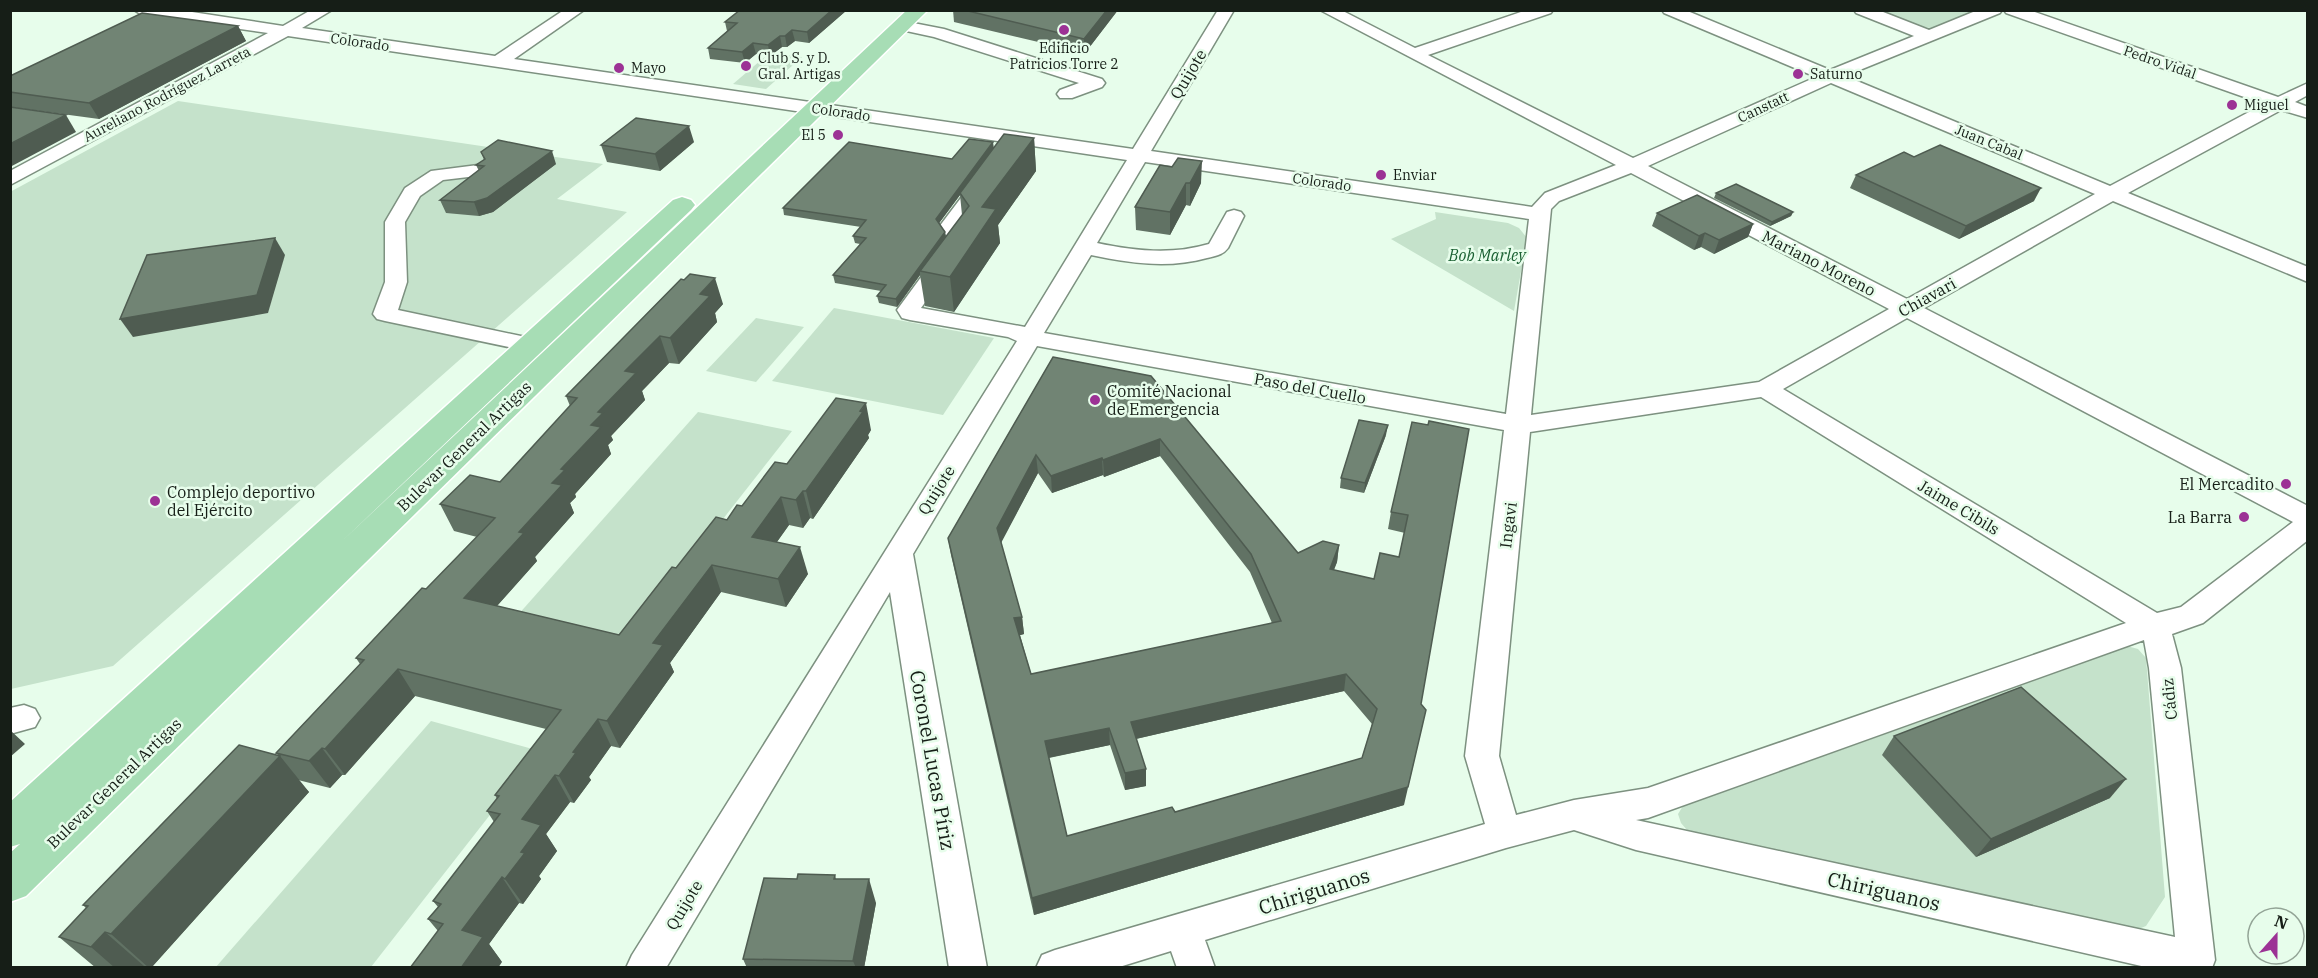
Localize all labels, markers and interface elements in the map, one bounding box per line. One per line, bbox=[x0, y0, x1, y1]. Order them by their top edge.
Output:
marker: Edificio Patricios Torre 2 bbox=[1057, 23, 1071, 37]
street label: Colorado bbox=[329, 29, 391, 55]
place label: Edificio Patricios Torre 2 bbox=[1009, 39, 1119, 73]
street label: Pedro Vidal bbox=[2121, 41, 2199, 83]
street label: Aureliano Rodríguez Larreta bbox=[80, 42, 254, 146]
street label: Quijote bbox=[1165, 45, 1211, 103]
place label: Club S. y D. Gral. Artigas bbox=[758, 49, 841, 83]
place label: Mayo bbox=[631, 59, 666, 77]
marker: Club S. y D. Gral. Artigas bbox=[739, 59, 753, 73]
marker: Mayo bbox=[612, 61, 626, 75]
place label: Saturno bbox=[1810, 65, 1862, 83]
marker: Saturno bbox=[1791, 67, 1805, 81]
street label: Canstatt bbox=[1735, 87, 1792, 127]
place label: Miguel bbox=[2244, 96, 2289, 114]
marker: Miguel bbox=[2225, 98, 2239, 112]
street label: Colorado bbox=[810, 99, 872, 125]
street label: Juan Cabal bbox=[1952, 120, 2026, 164]
place label: El 5 bbox=[801, 126, 826, 144]
marker: El 5 bbox=[831, 128, 845, 142]
place label: Enviar bbox=[1393, 166, 1437, 184]
marker: Enviar bbox=[1374, 168, 1388, 182]
street label: Colorado bbox=[1291, 169, 1353, 195]
street label: Mariano Moreno bbox=[1759, 226, 1879, 300]
park label: Bob Marley bbox=[1448, 245, 1527, 265]
street label: Chiavari bbox=[1895, 273, 1959, 321]
street label: Paso del Cuello bbox=[1252, 368, 1368, 408]
street label: Bulevar General Artigas bbox=[393, 377, 535, 515]
place label: Comité Nacional de Emergencia bbox=[1107, 381, 1232, 419]
marker: Comité Nacional de Emergencia bbox=[1088, 393, 1102, 407]
street label: Quijote bbox=[913, 462, 959, 518]
place label: El Mercadito bbox=[2179, 474, 2274, 494]
street label: Jaime Cibils bbox=[1915, 475, 2003, 539]
marker: El Mercadito bbox=[2279, 477, 2293, 491]
place label: Complejo deportivo del Ejército bbox=[167, 482, 315, 520]
marker: Complejo deportivo del Ejército bbox=[148, 494, 162, 508]
street label: Ingavi bbox=[1495, 501, 1521, 549]
place label: La Barra bbox=[2168, 507, 2232, 527]
marker: La Barra bbox=[2237, 510, 2251, 524]
street label: Coronel Lucas Píriz bbox=[904, 668, 962, 852]
street label: Cádiz bbox=[2157, 677, 2181, 721]
street label: Bulevar General Artigas bbox=[43, 714, 185, 852]
street label: Chiriguanos bbox=[1255, 861, 1373, 921]
street label: Chiriguanos bbox=[1825, 865, 1943, 917]
street label: Quijote bbox=[661, 876, 707, 934]
north arrow bbox=[2246, 906, 2306, 966]
text: N bbox=[2272, 910, 2291, 934]

